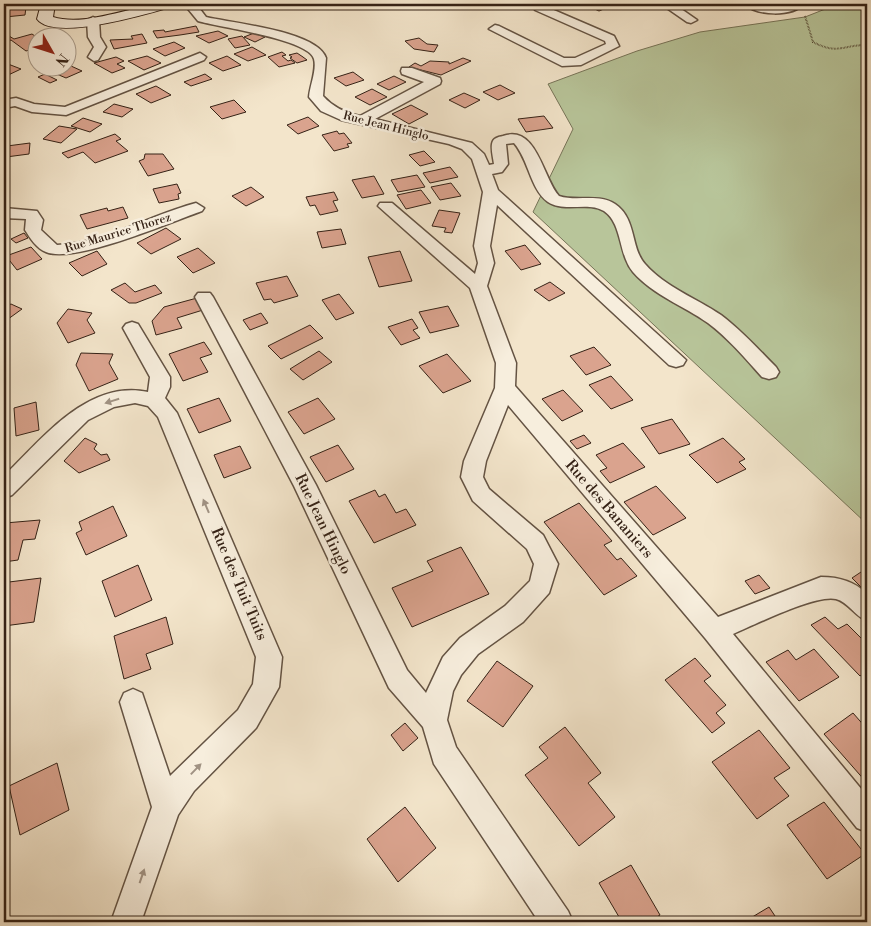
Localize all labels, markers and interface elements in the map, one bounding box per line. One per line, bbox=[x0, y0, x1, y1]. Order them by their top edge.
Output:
north arrow bbox=[28, 28, 78, 78]
text: N bbox=[51, 50, 72, 70]
street label: Rue Jean Hinglo bbox=[342, 108, 431, 144]
street label: Rue Maurice Thorez bbox=[63, 210, 173, 256]
one-way arrow bbox=[104, 398, 119, 406]
street label: Rue des Bananiers bbox=[561, 456, 657, 562]
street label: Rue Jean Hinglo bbox=[290, 471, 356, 577]
one-way arrow bbox=[201, 499, 209, 513]
street label: Rue des Tuit Tuits bbox=[207, 525, 271, 643]
one-way arrow bbox=[190, 763, 202, 775]
one-way arrow bbox=[138, 868, 146, 883]

